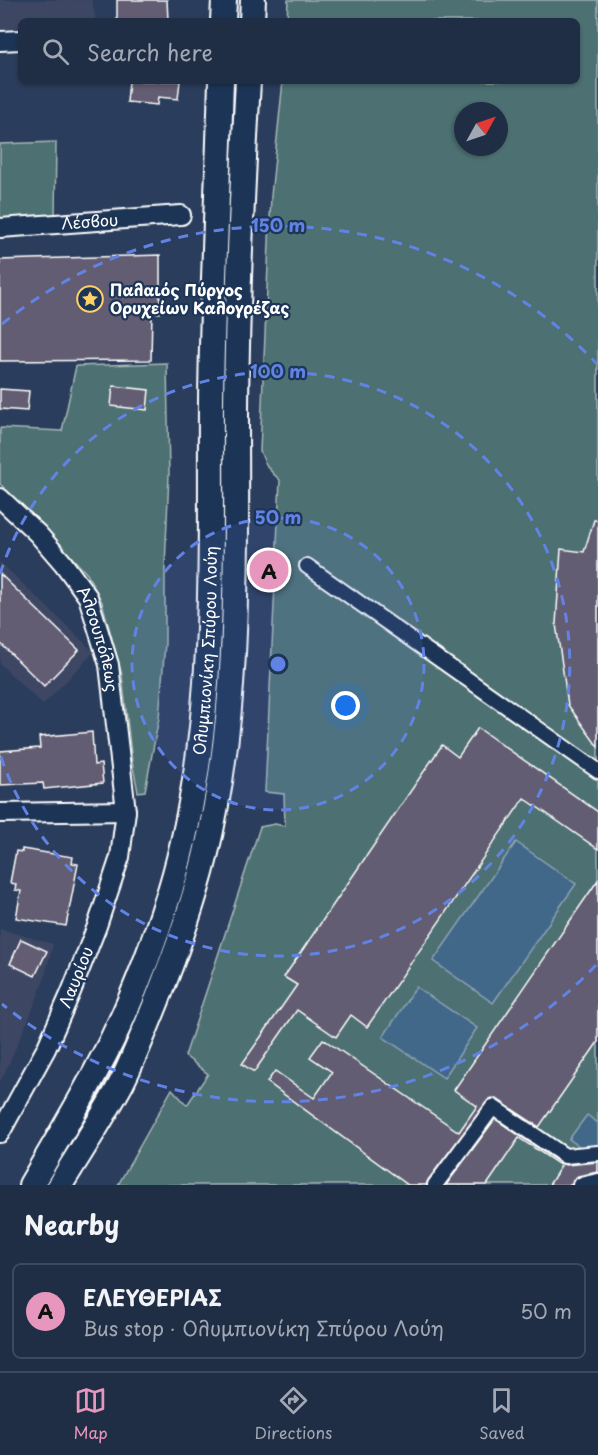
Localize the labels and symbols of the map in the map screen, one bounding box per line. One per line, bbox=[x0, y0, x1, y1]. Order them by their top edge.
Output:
north arrow bbox=[454, 102, 508, 156]
street label: Λέσβου bbox=[60, 207, 119, 235]
text: 150 m bbox=[251, 211, 305, 238]
place label: Παλαιός Πύργος Ορυχείων Καλογρέζας bbox=[110, 277, 289, 319]
place icon: Παλαιός Πύργος Ορυχείων Καλογρέζας bbox=[75, 284, 105, 314]
text: 100 m bbox=[250, 357, 306, 384]
text: 50 m bbox=[255, 503, 301, 530]
street label: Ολυμπιονίκη Σπύρου Λούη bbox=[186, 546, 222, 756]
pin: A bbox=[250, 548, 288, 592]
street label: Αλσουπόλεως bbox=[72, 580, 125, 693]
centre of rings bbox=[268, 654, 288, 674]
your location bbox=[331, 691, 360, 720]
street label: Λαυρίου bbox=[52, 942, 98, 1011]

